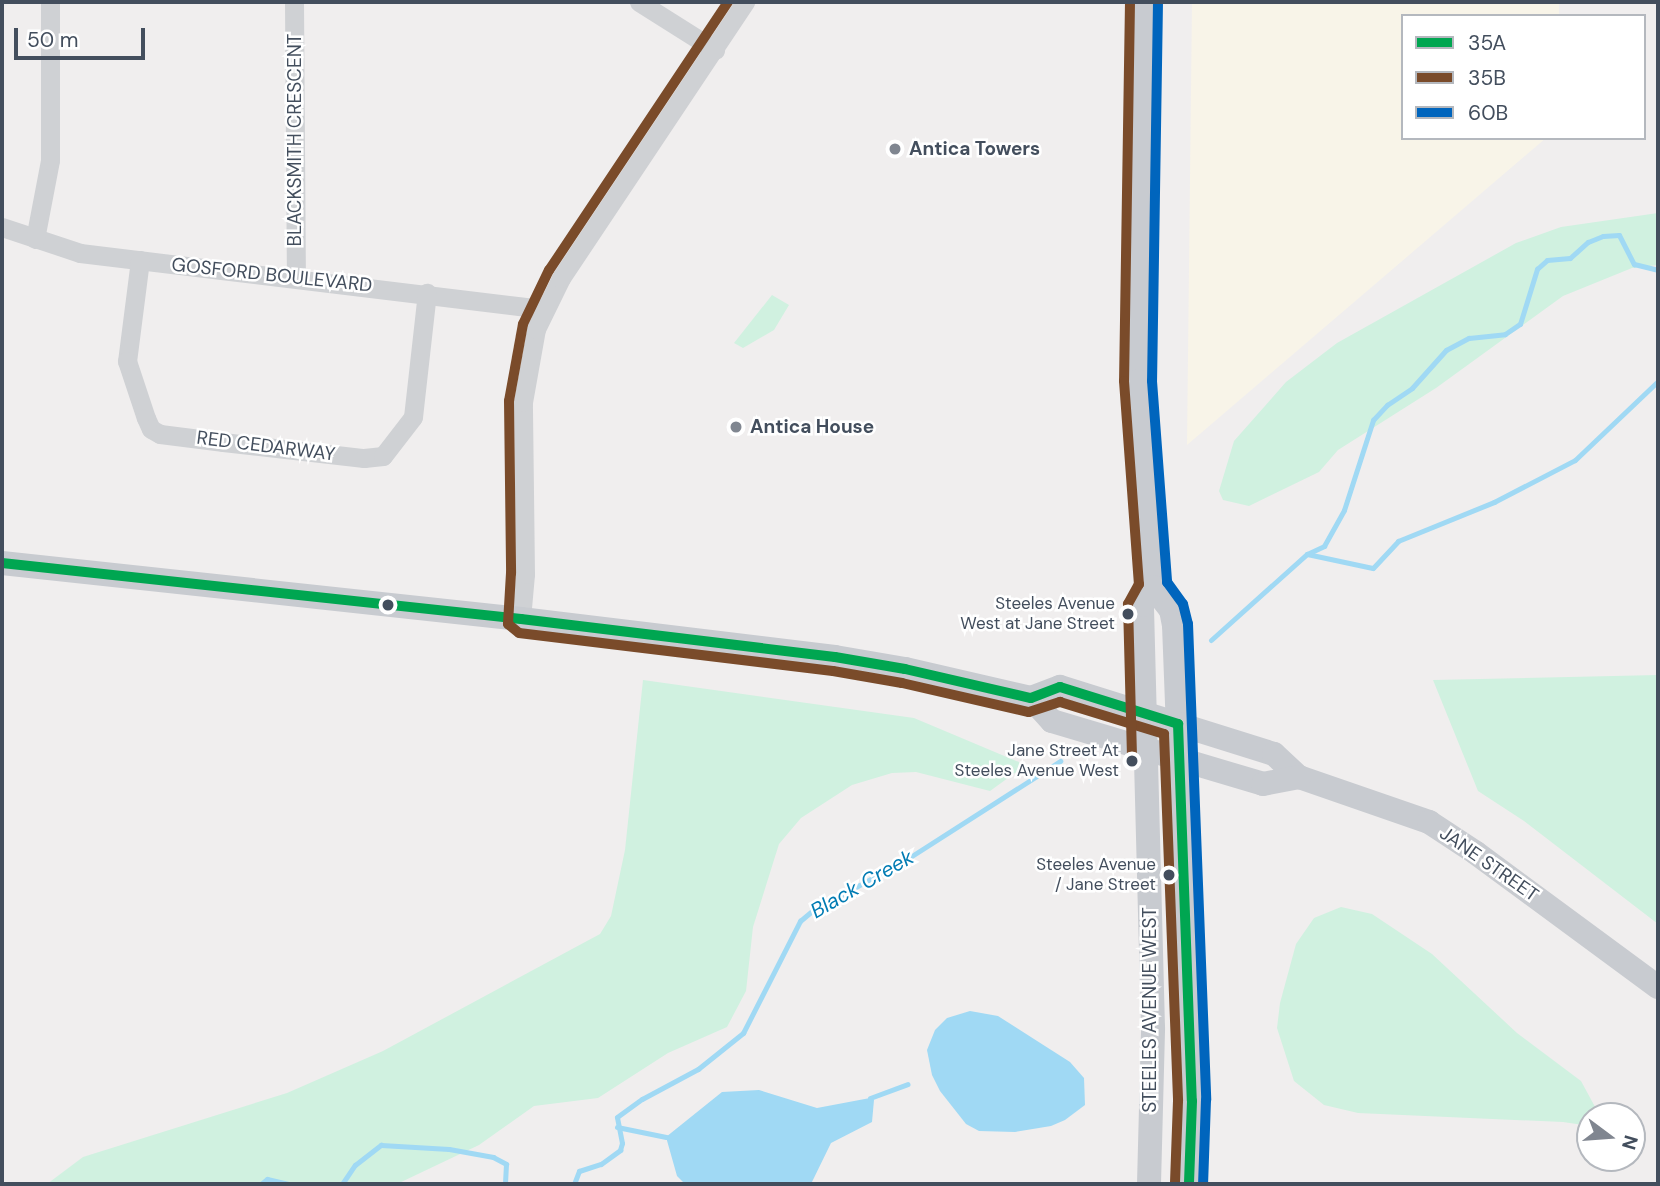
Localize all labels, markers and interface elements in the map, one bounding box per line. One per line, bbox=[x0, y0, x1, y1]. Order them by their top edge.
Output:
scale bar bbox=[18, 14, 149, 58]
legend bbox=[1401, 14, 1646, 140]
text: 50 m bbox=[27, 26, 78, 54]
text: 35A bbox=[1468, 29, 1506, 57]
street label: BLACKSMITH CRESCENT bbox=[284, 34, 306, 246]
text: 35B bbox=[1468, 64, 1506, 92]
text: 60B bbox=[1468, 99, 1508, 127]
place label: Antica Towers bbox=[909, 138, 1040, 160]
marker: Antica Towers bbox=[887, 141, 903, 157]
street label: GOSFORD BOULEVARD bbox=[171, 253, 373, 297]
place label: Antica House bbox=[750, 416, 874, 438]
marker: Antica House bbox=[728, 419, 744, 435]
street label: RED CEDARWAY bbox=[195, 426, 337, 466]
place label: Steeles Avenue West at Jane Street bbox=[960, 594, 1115, 634]
unlabelled marker bbox=[381, 598, 395, 612]
marker: Steeles Avenue West at Jane Street bbox=[1121, 607, 1135, 621]
place label: Jane Street At Steeles Avenue West bbox=[955, 741, 1119, 781]
marker: Jane Street At Steeles Avenue West bbox=[1125, 754, 1139, 768]
street label: JANE STREET bbox=[1435, 822, 1543, 906]
water label: Black Creek bbox=[806, 844, 918, 924]
place label: Steeles Avenue / Jane Street bbox=[1036, 855, 1156, 895]
marker: Steeles Avenue / Jane Street bbox=[1162, 868, 1176, 882]
street label: STEELES AVENUE WEST bbox=[1139, 907, 1161, 1113]
north arrow bbox=[1576, 1102, 1646, 1172]
text: N bbox=[1616, 1132, 1644, 1152]

